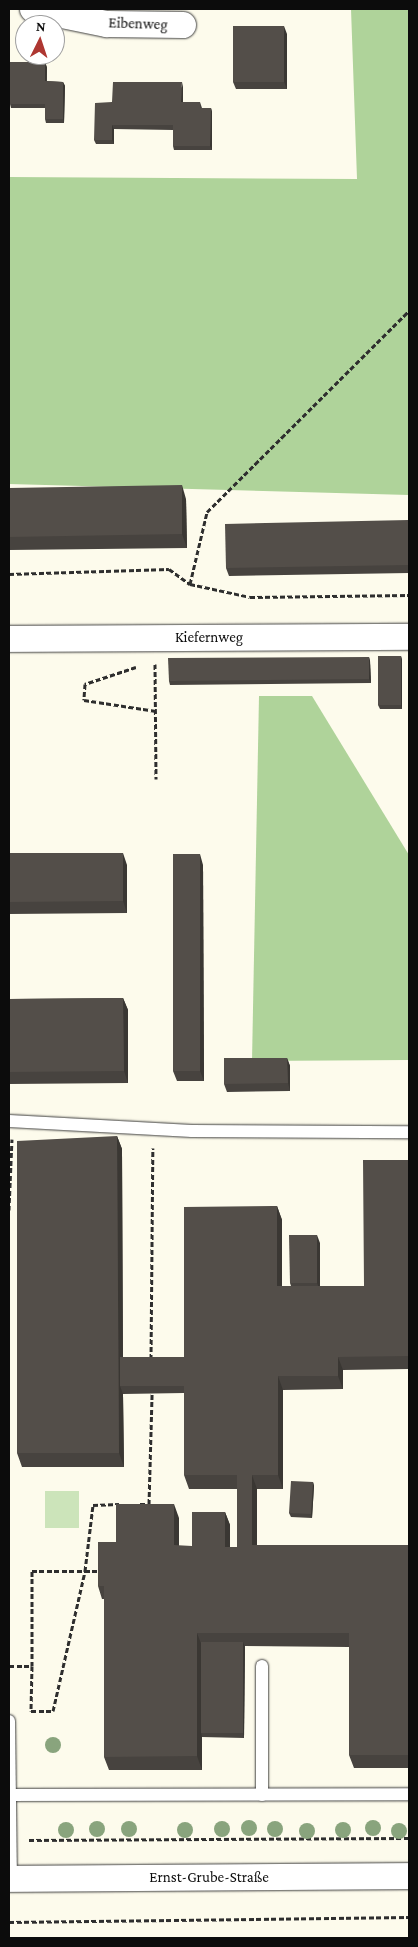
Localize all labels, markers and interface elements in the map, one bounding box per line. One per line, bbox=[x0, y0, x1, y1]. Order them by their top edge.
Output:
street label: Eibenweg bbox=[108, 14, 168, 34]
north arrow bbox=[15, 15, 65, 65]
text: N bbox=[36, 18, 46, 34]
street label: Kiefernweg bbox=[175, 629, 243, 647]
street label: Ernst-Grube-Straße bbox=[149, 1869, 269, 1887]

